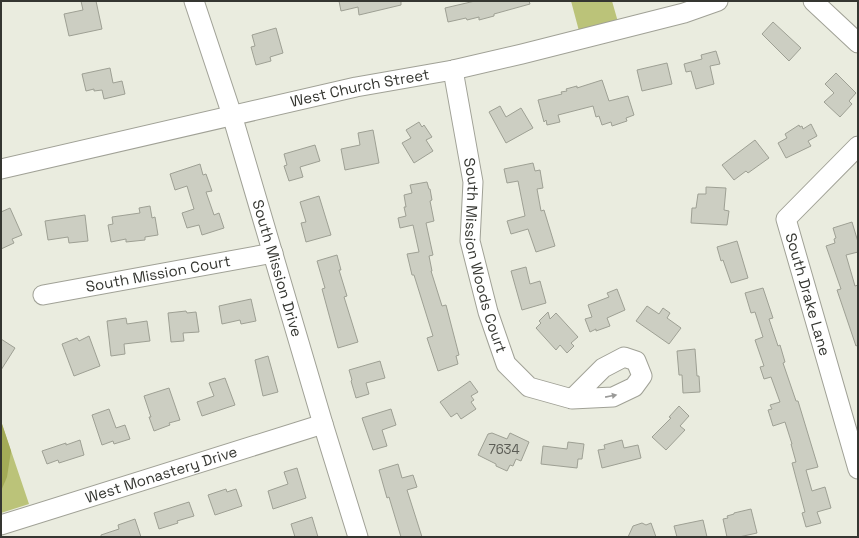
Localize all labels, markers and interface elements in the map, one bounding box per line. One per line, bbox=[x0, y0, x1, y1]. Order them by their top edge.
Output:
street label: West Church Street bbox=[288, 64, 431, 111]
street label: South Mission Woods Court bbox=[460, 156, 511, 355]
street label: South Mission Drive bbox=[248, 197, 307, 339]
street label: South Drake Lane bbox=[781, 231, 835, 358]
street label: South Mission Court bbox=[84, 251, 232, 296]
one-way arrow bbox=[604, 393, 617, 399]
street label: West Monastery Drive bbox=[83, 441, 240, 507]
house number: 7634 bbox=[488, 441, 520, 458]

